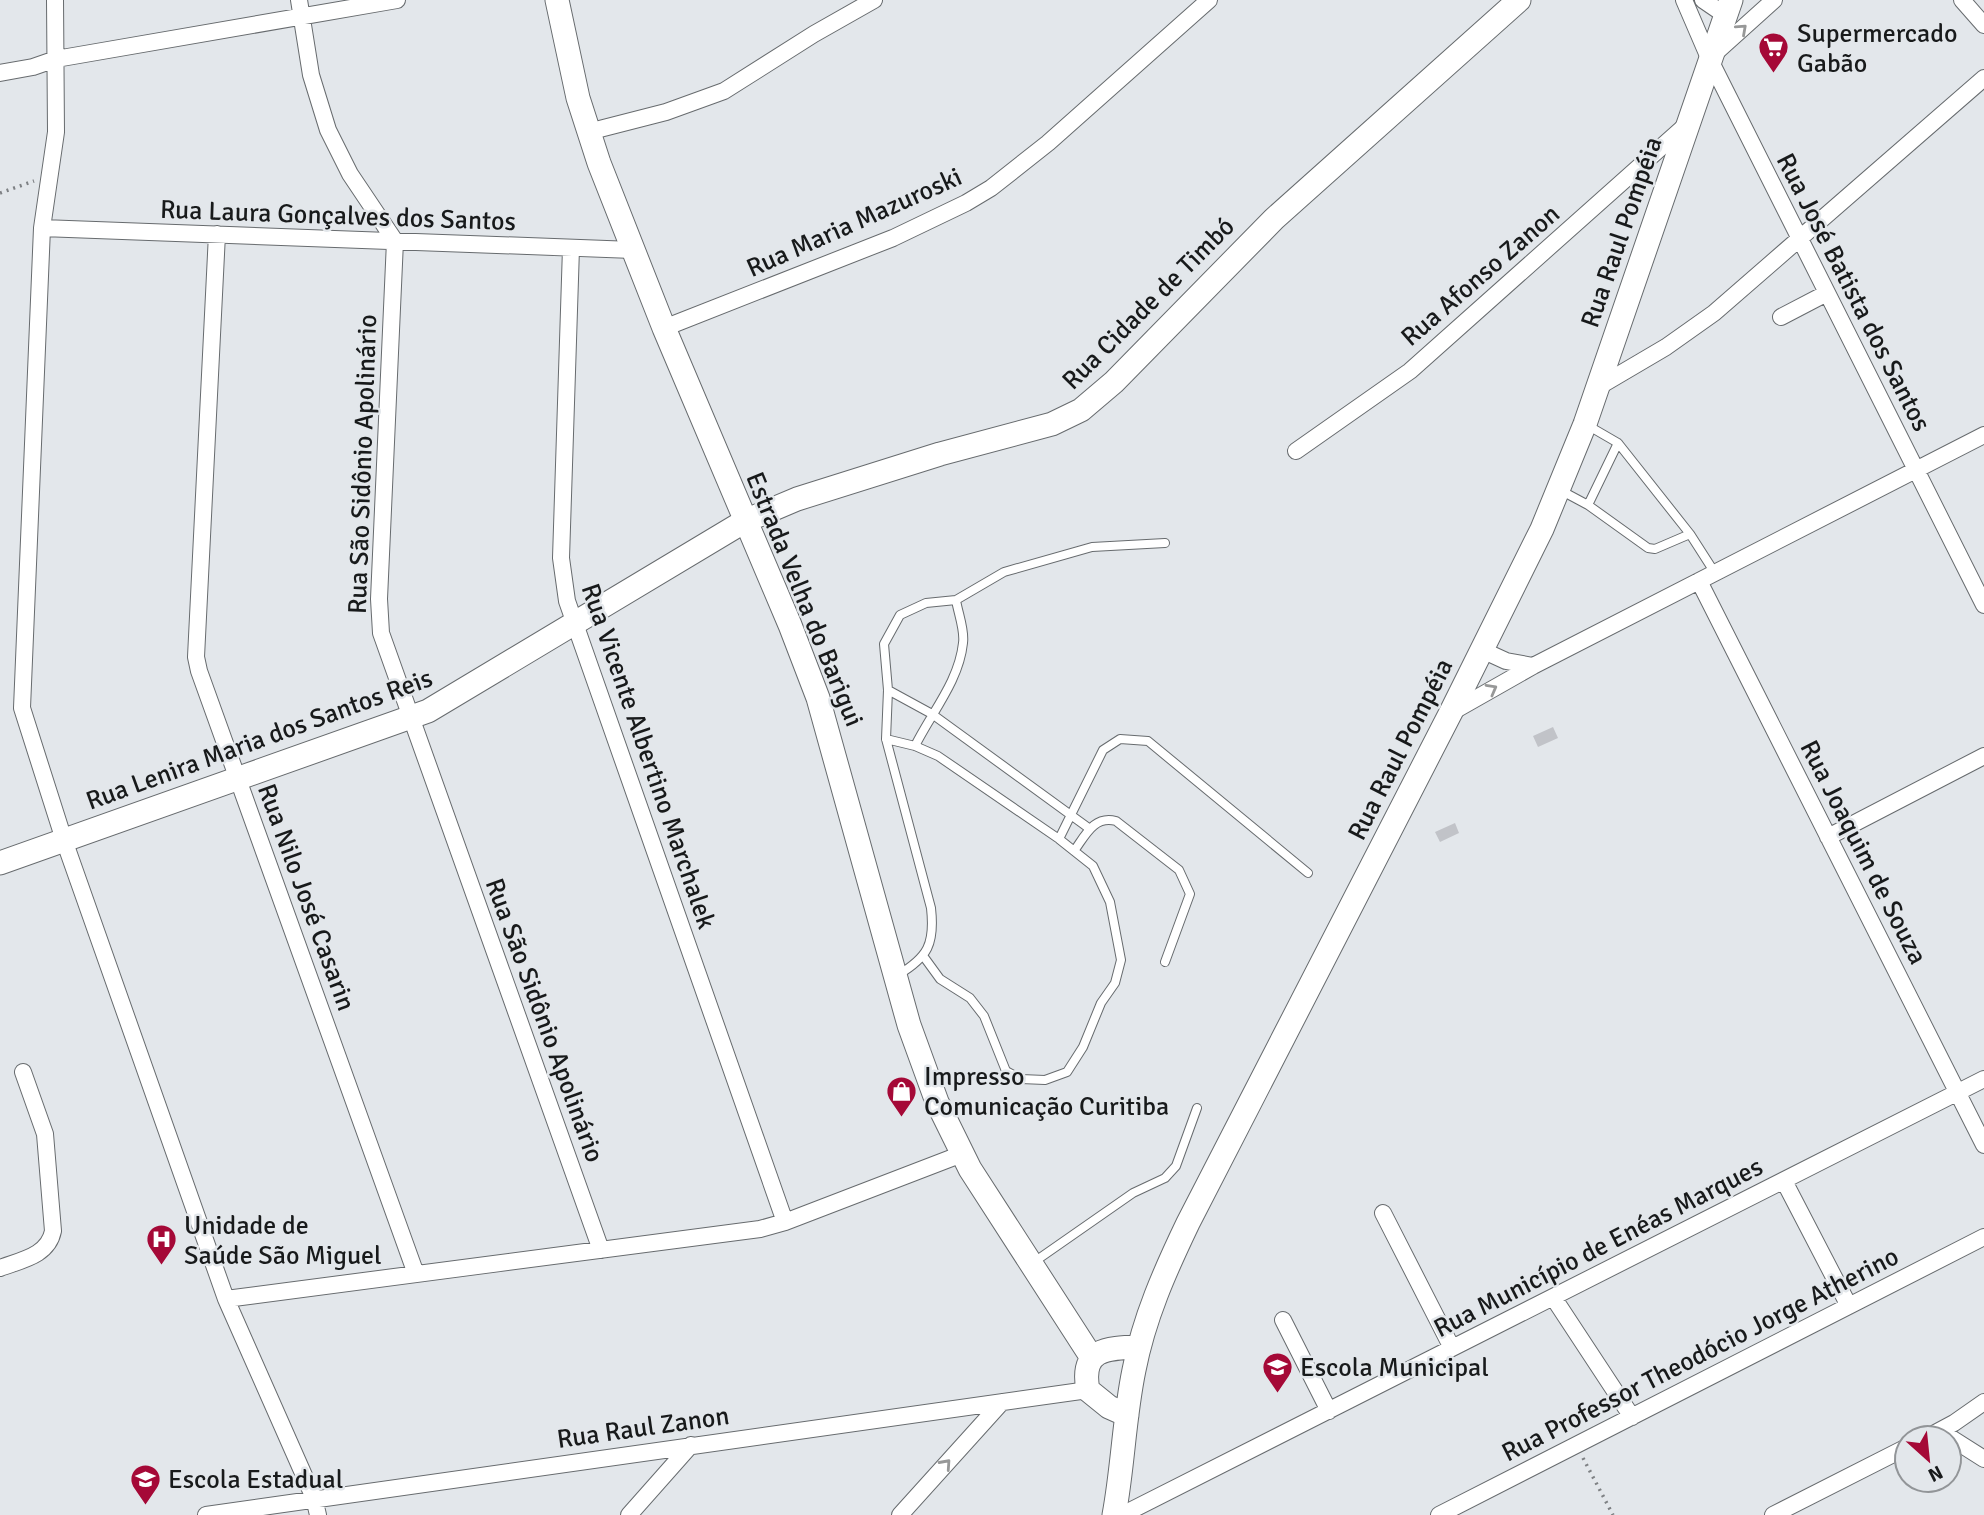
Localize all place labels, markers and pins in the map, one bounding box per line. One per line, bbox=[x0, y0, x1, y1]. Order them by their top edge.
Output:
place label: Supermercado Gabão bbox=[1797, 18, 1957, 80]
supermarket icon: Supermercado Gabão bbox=[1757, 31, 1791, 75]
place label: Impresso Comunicação Curitiba bbox=[924, 1061, 1169, 1123]
shop icon: Impresso Comunicação Curitiba bbox=[884, 1074, 918, 1118]
place label: Unidade de Saúde São Miguel bbox=[184, 1210, 382, 1272]
hospital icon: Unidade de Saúde São Miguel bbox=[144, 1223, 178, 1267]
school or university icon: Escola Municipal bbox=[1260, 1350, 1294, 1394]
place label: Escola Municipal bbox=[1300, 1352, 1489, 1384]
school or university icon: Escola Estadual bbox=[128, 1462, 162, 1506]
place label: Escola Estadual bbox=[168, 1464, 343, 1496]

